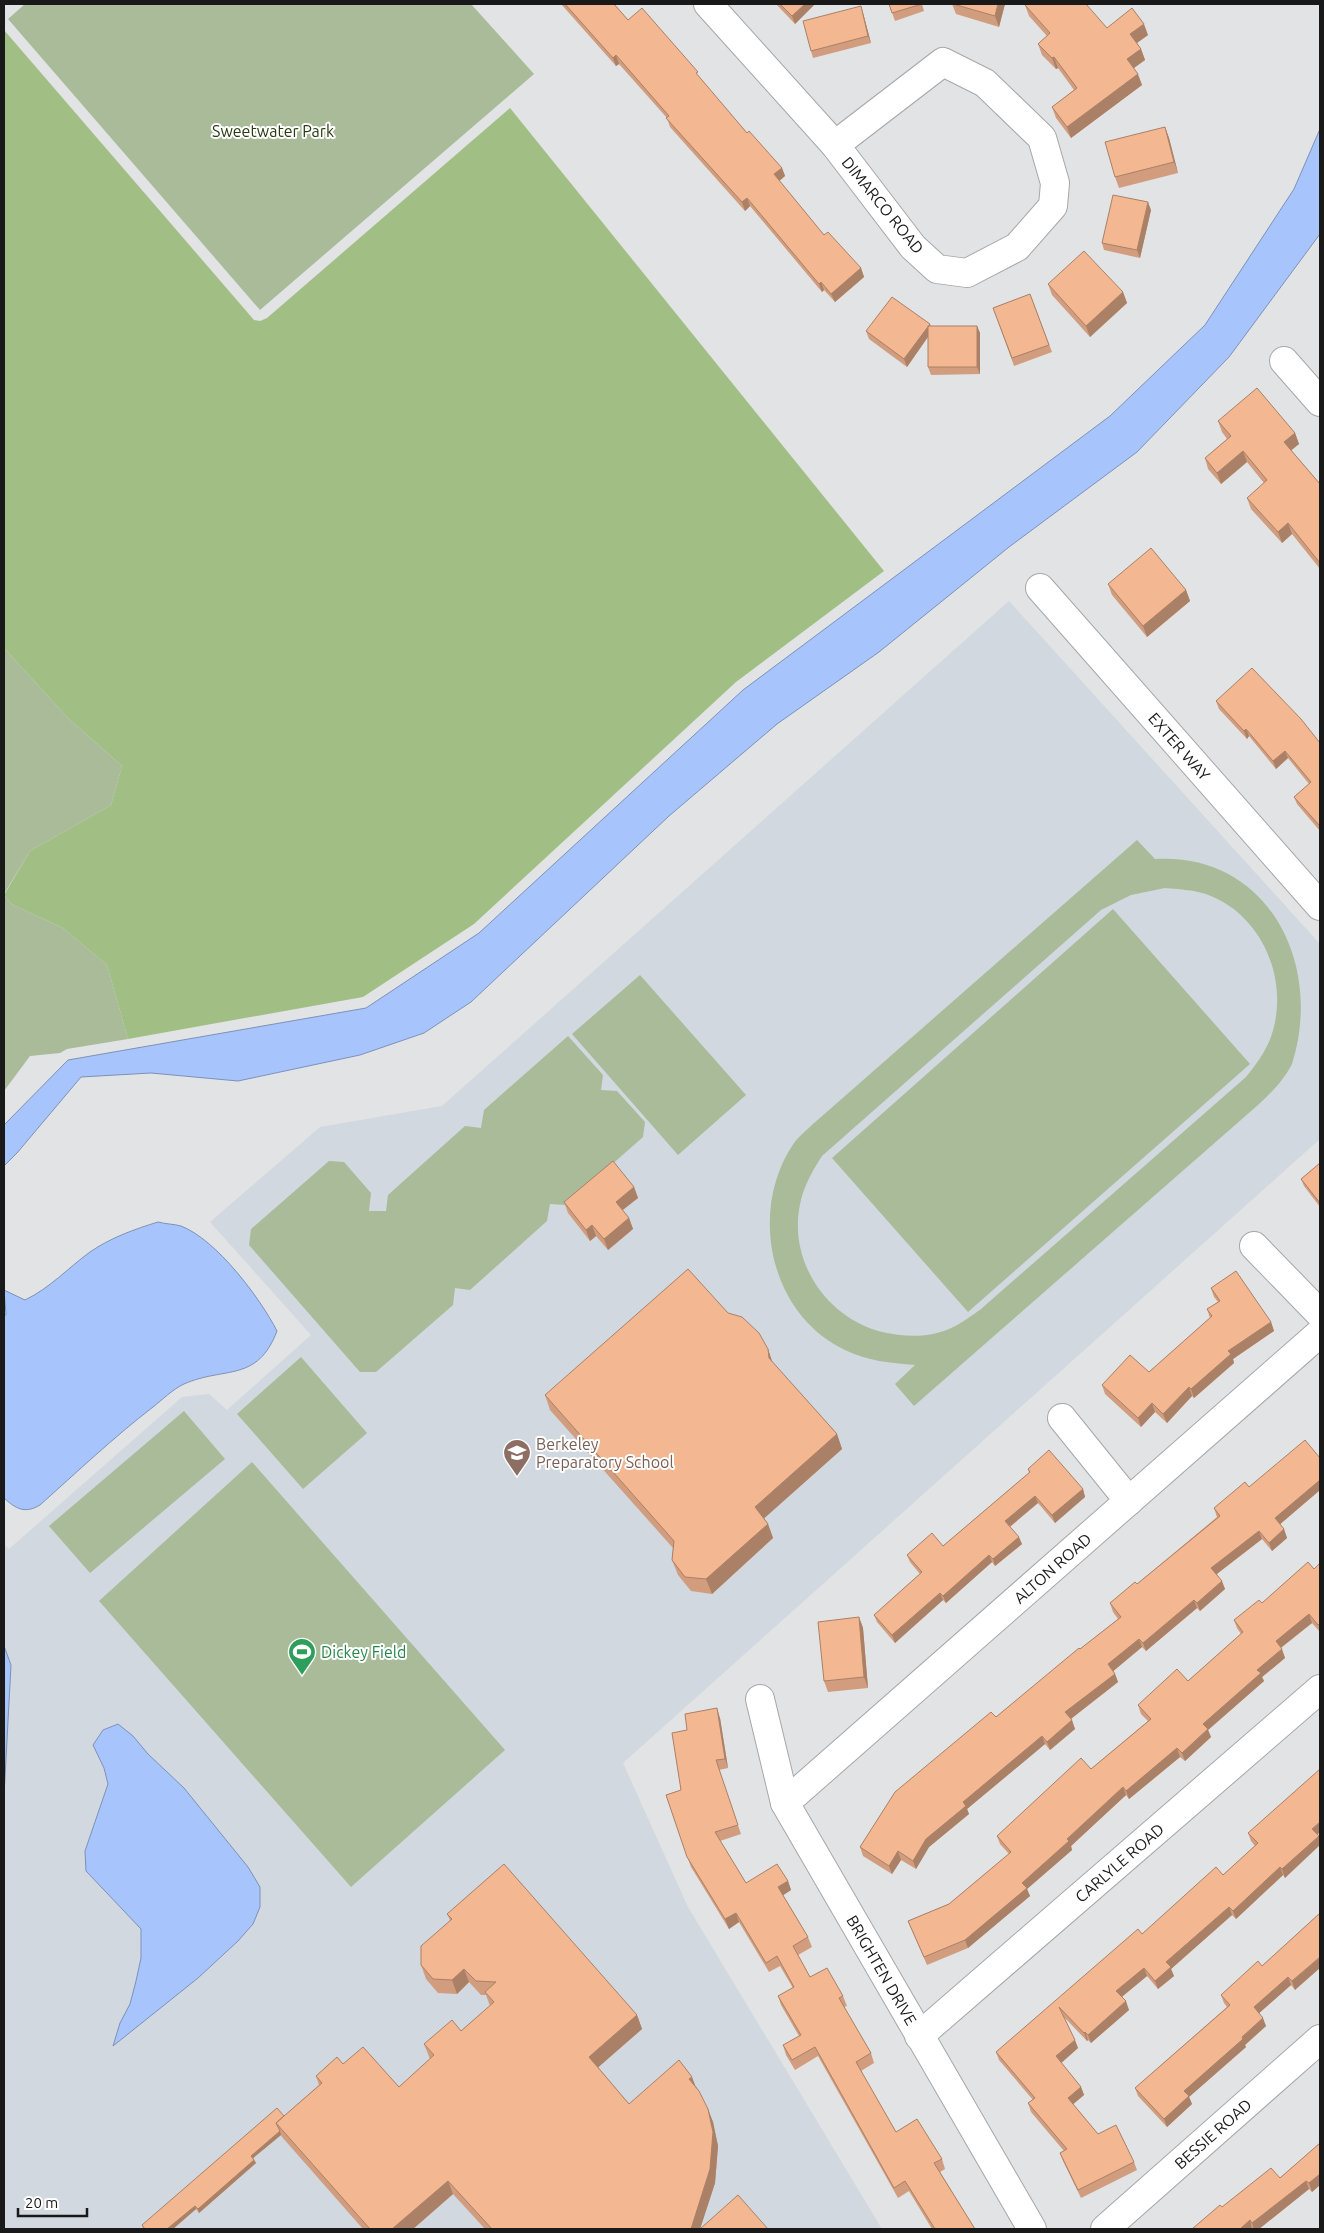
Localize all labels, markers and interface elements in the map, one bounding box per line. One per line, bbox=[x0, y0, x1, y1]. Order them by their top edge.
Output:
park label: Sweetwater Park bbox=[212, 122, 334, 140]
street label: DIMARCO ROAD bbox=[839, 153, 927, 257]
street label: EXTER WAY bbox=[1145, 709, 1214, 784]
place label: Berkeley Preparatory School bbox=[536, 1435, 674, 1471]
school or university icon: Berkeley Preparatory School bbox=[502, 1438, 532, 1477]
street label: ALTON ROAD bbox=[1010, 1529, 1095, 1607]
sports icon: Dickey Field bbox=[287, 1637, 317, 1676]
place label: Dickey Field bbox=[321, 1643, 406, 1661]
street label: CARLYLE ROAD bbox=[1071, 1819, 1167, 1906]
street label: BRIGHTEN DRIVE bbox=[843, 1912, 921, 2028]
street label: BESSIE ROAD bbox=[1171, 2095, 1255, 2172]
scale bar bbox=[18, 2186, 86, 2218]
text: 20 m bbox=[25, 2194, 58, 2211]

